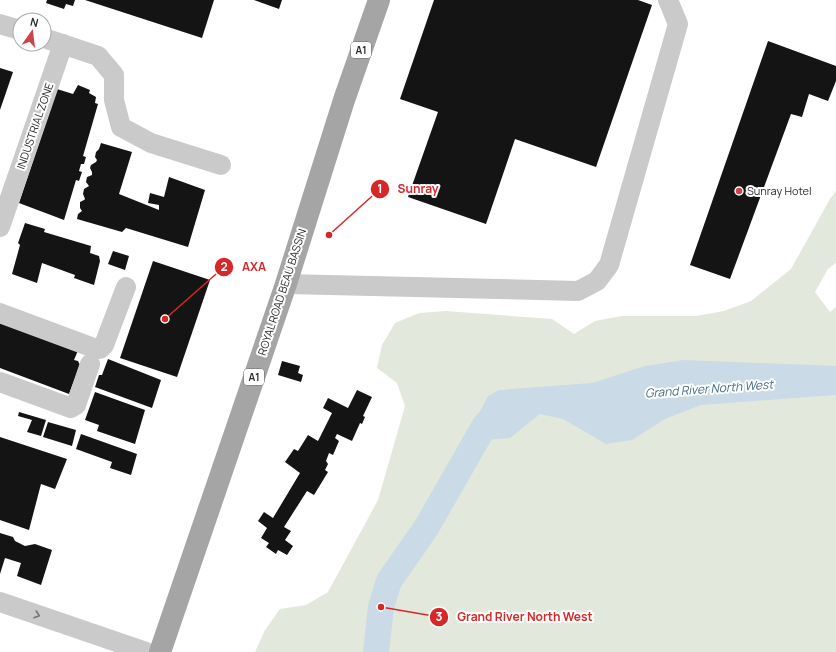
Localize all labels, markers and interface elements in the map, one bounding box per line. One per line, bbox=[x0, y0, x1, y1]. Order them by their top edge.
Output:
north arrow bbox=[12, 12, 52, 52]
text: N bbox=[29, 14, 40, 30]
road number: A1 bbox=[351, 42, 371, 58]
street label: INDUSTRIAL ZONE bbox=[13, 81, 56, 171]
callout: Sunray bbox=[370, 177, 446, 201]
text: 1 bbox=[377, 180, 383, 197]
text: Sunray bbox=[398, 180, 439, 197]
place label: Sunray Hotel bbox=[747, 183, 812, 198]
marker: Sunray Hotel bbox=[734, 186, 744, 196]
street label: ROYAL ROAD BEAU BASSIN bbox=[254, 227, 309, 357]
callout: AXA bbox=[214, 255, 274, 279]
text: 2 bbox=[220, 258, 228, 275]
text: AXA bbox=[242, 258, 266, 275]
road number: A1 bbox=[244, 369, 264, 385]
water label: Grand River North West bbox=[644, 375, 775, 401]
callout: Grand River North West bbox=[429, 605, 601, 629]
text: 3 bbox=[436, 608, 443, 625]
text: Grand River North West bbox=[457, 608, 593, 625]
one-way arrow bbox=[33, 610, 40, 618]

